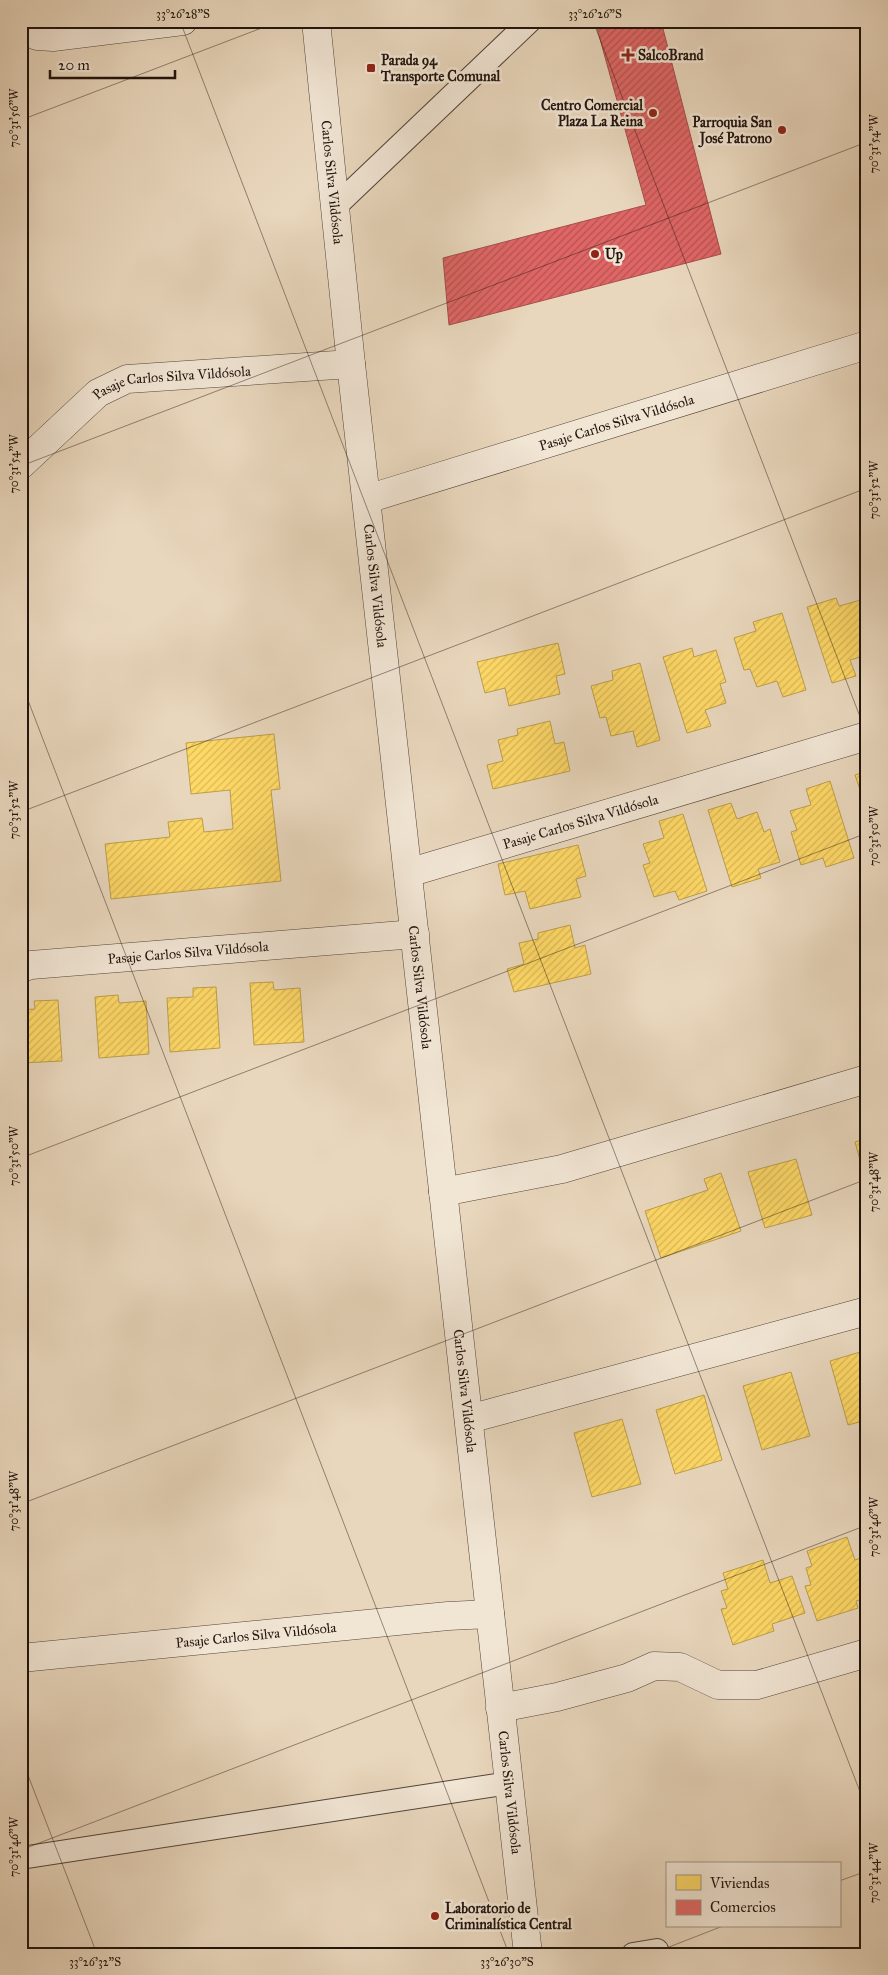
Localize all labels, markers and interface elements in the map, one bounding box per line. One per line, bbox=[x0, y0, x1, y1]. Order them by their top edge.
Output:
text: 33°26'28"S bbox=[156, 7, 210, 21]
text: 33°26'26"S bbox=[568, 7, 622, 21]
place label: SalcoBrand bbox=[638, 47, 705, 64]
scale bar bbox=[50, 48, 175, 80]
marker: SalcoBrand bbox=[622, 49, 634, 61]
place label: Parada 94 Transporte Comunal bbox=[380, 52, 502, 86]
text: 20 m bbox=[58, 56, 90, 74]
marker: Parada 94 Transporte Comunal bbox=[365, 62, 377, 74]
text: 70°31'56"W bbox=[7, 88, 21, 147]
place label: Centro Comercial Plaza La Reina bbox=[541, 97, 644, 130]
marker: Centro Comercial Plaza La Reina bbox=[647, 107, 659, 119]
place label: Parroquia San José Patrono bbox=[692, 114, 772, 148]
text: 70°31'54"W bbox=[867, 114, 881, 174]
street label: Carlos Silva Vildósola bbox=[317, 120, 347, 245]
marker: Parroquia San José Patrono bbox=[776, 124, 788, 136]
place label: Up bbox=[605, 246, 623, 264]
marker: Up bbox=[589, 248, 601, 260]
street label: Pasaje Carlos Silva Vildósola bbox=[89, 363, 251, 403]
street label: Pasaje Carlos Silva Vildósola bbox=[537, 391, 696, 455]
text: 70°31'54"W bbox=[7, 434, 21, 494]
text: 70°31'52"W bbox=[867, 460, 881, 519]
street label: Carlos Silva Vildósola bbox=[360, 523, 391, 649]
text: 70°31'52"W bbox=[7, 780, 21, 839]
street label: Pasaje Carlos Silva Vildósola bbox=[501, 791, 660, 853]
text: 70°31'50"W bbox=[867, 805, 881, 866]
street label: Carlos Silva Vildósola bbox=[405, 925, 435, 1050]
street label: Pasaje Carlos Silva Vildósola bbox=[107, 938, 269, 968]
text: 70°31'50"W bbox=[7, 1125, 21, 1186]
text: 70°31'48"W bbox=[867, 1151, 881, 1212]
street label: Carlos Silva Vildósola bbox=[449, 1328, 480, 1454]
text: 70°31'48"W bbox=[7, 1470, 21, 1531]
text: 70°31'46"W bbox=[867, 1496, 881, 1557]
street label: Pasaje Carlos Silva Vildósola bbox=[175, 1619, 337, 1652]
street label: Carlos Silva Vildósola bbox=[494, 1730, 525, 1855]
text: 70°31'46"W bbox=[7, 1816, 21, 1877]
text: 70°31'44"W bbox=[867, 1842, 881, 1903]
legend bbox=[666, 1862, 840, 1928]
text: Viviendas bbox=[709, 1874, 769, 1892]
text: Comercios bbox=[710, 1898, 776, 1916]
place label: Laboratorio de Criminalística Central bbox=[445, 1900, 573, 1933]
marker: Laboratorio de Criminalística Central bbox=[429, 1910, 441, 1922]
text: 33°26'32"S bbox=[69, 1955, 121, 1969]
text: 33°26'30"S bbox=[480, 1955, 534, 1969]

